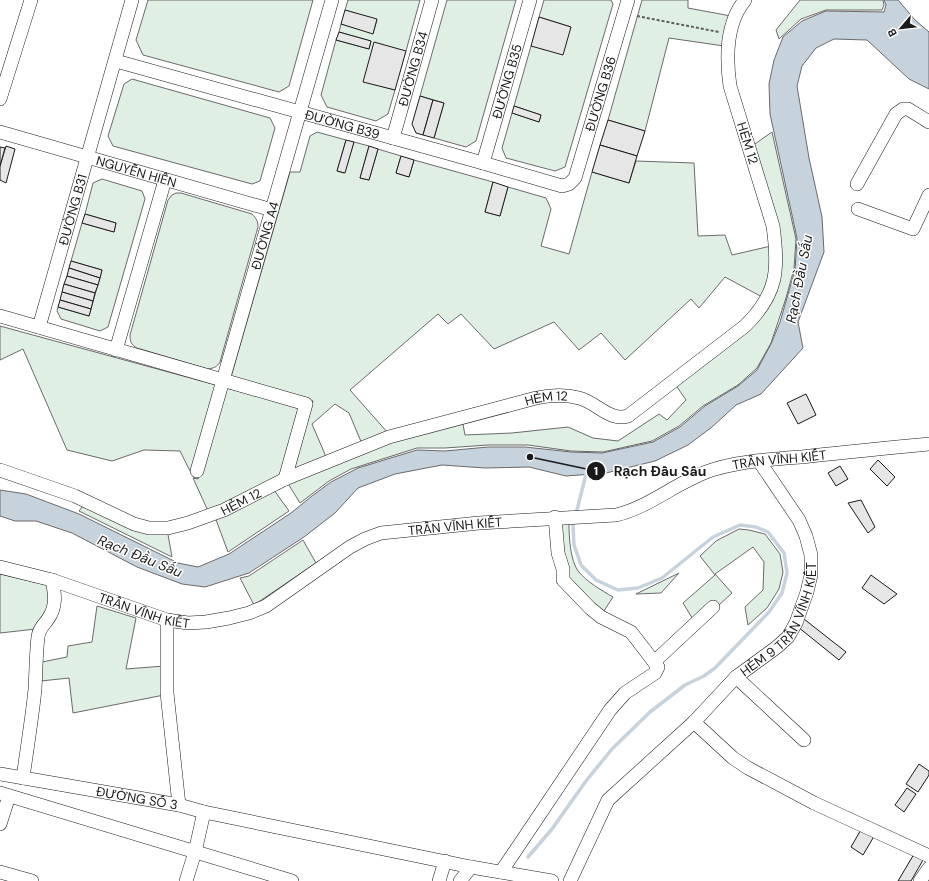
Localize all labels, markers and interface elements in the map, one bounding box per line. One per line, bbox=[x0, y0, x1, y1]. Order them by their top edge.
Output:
north arrow bbox=[881, 8, 921, 48]
text: B bbox=[884, 26, 900, 39]
street label: ĐƯỜNG B34 bbox=[394, 29, 432, 108]
street label: ĐƯỜNG B35 bbox=[488, 42, 526, 121]
street label: ĐƯỜNG B36 bbox=[581, 54, 620, 133]
street label: ĐƯỜNG B39 bbox=[303, 106, 382, 143]
street label: HẺM 12 bbox=[733, 120, 762, 166]
street label: NGUYỄN HIỀN bbox=[94, 152, 179, 191]
street label: ĐƯỜNG B31 bbox=[55, 172, 91, 247]
street label: ĐƯỜNG A4 bbox=[247, 199, 283, 272]
water label: Rạch Đầu Sấu bbox=[782, 233, 816, 325]
street label: HẺM 12 bbox=[523, 387, 568, 410]
street label: TRẦN VĨNH KIẾT bbox=[731, 446, 827, 474]
callout: Rạch Đầu Sấu bbox=[586, 458, 714, 484]
text: Rạch Đầu Sấu bbox=[614, 462, 706, 480]
text: 1 bbox=[594, 463, 598, 479]
street label: HẺM 12 bbox=[218, 484, 264, 519]
street label: TRẦN VĨNH KIẾT bbox=[407, 514, 503, 539]
water label: Rạch Đầu Sấu bbox=[95, 531, 185, 581]
street label: HẺM 9 TRẦN VĨNH KIẾT bbox=[737, 562, 820, 680]
street label: TRẦN VĨNH KIẾT bbox=[96, 589, 191, 632]
street label: ĐƯỜNG SỐ 3 bbox=[95, 783, 179, 814]

